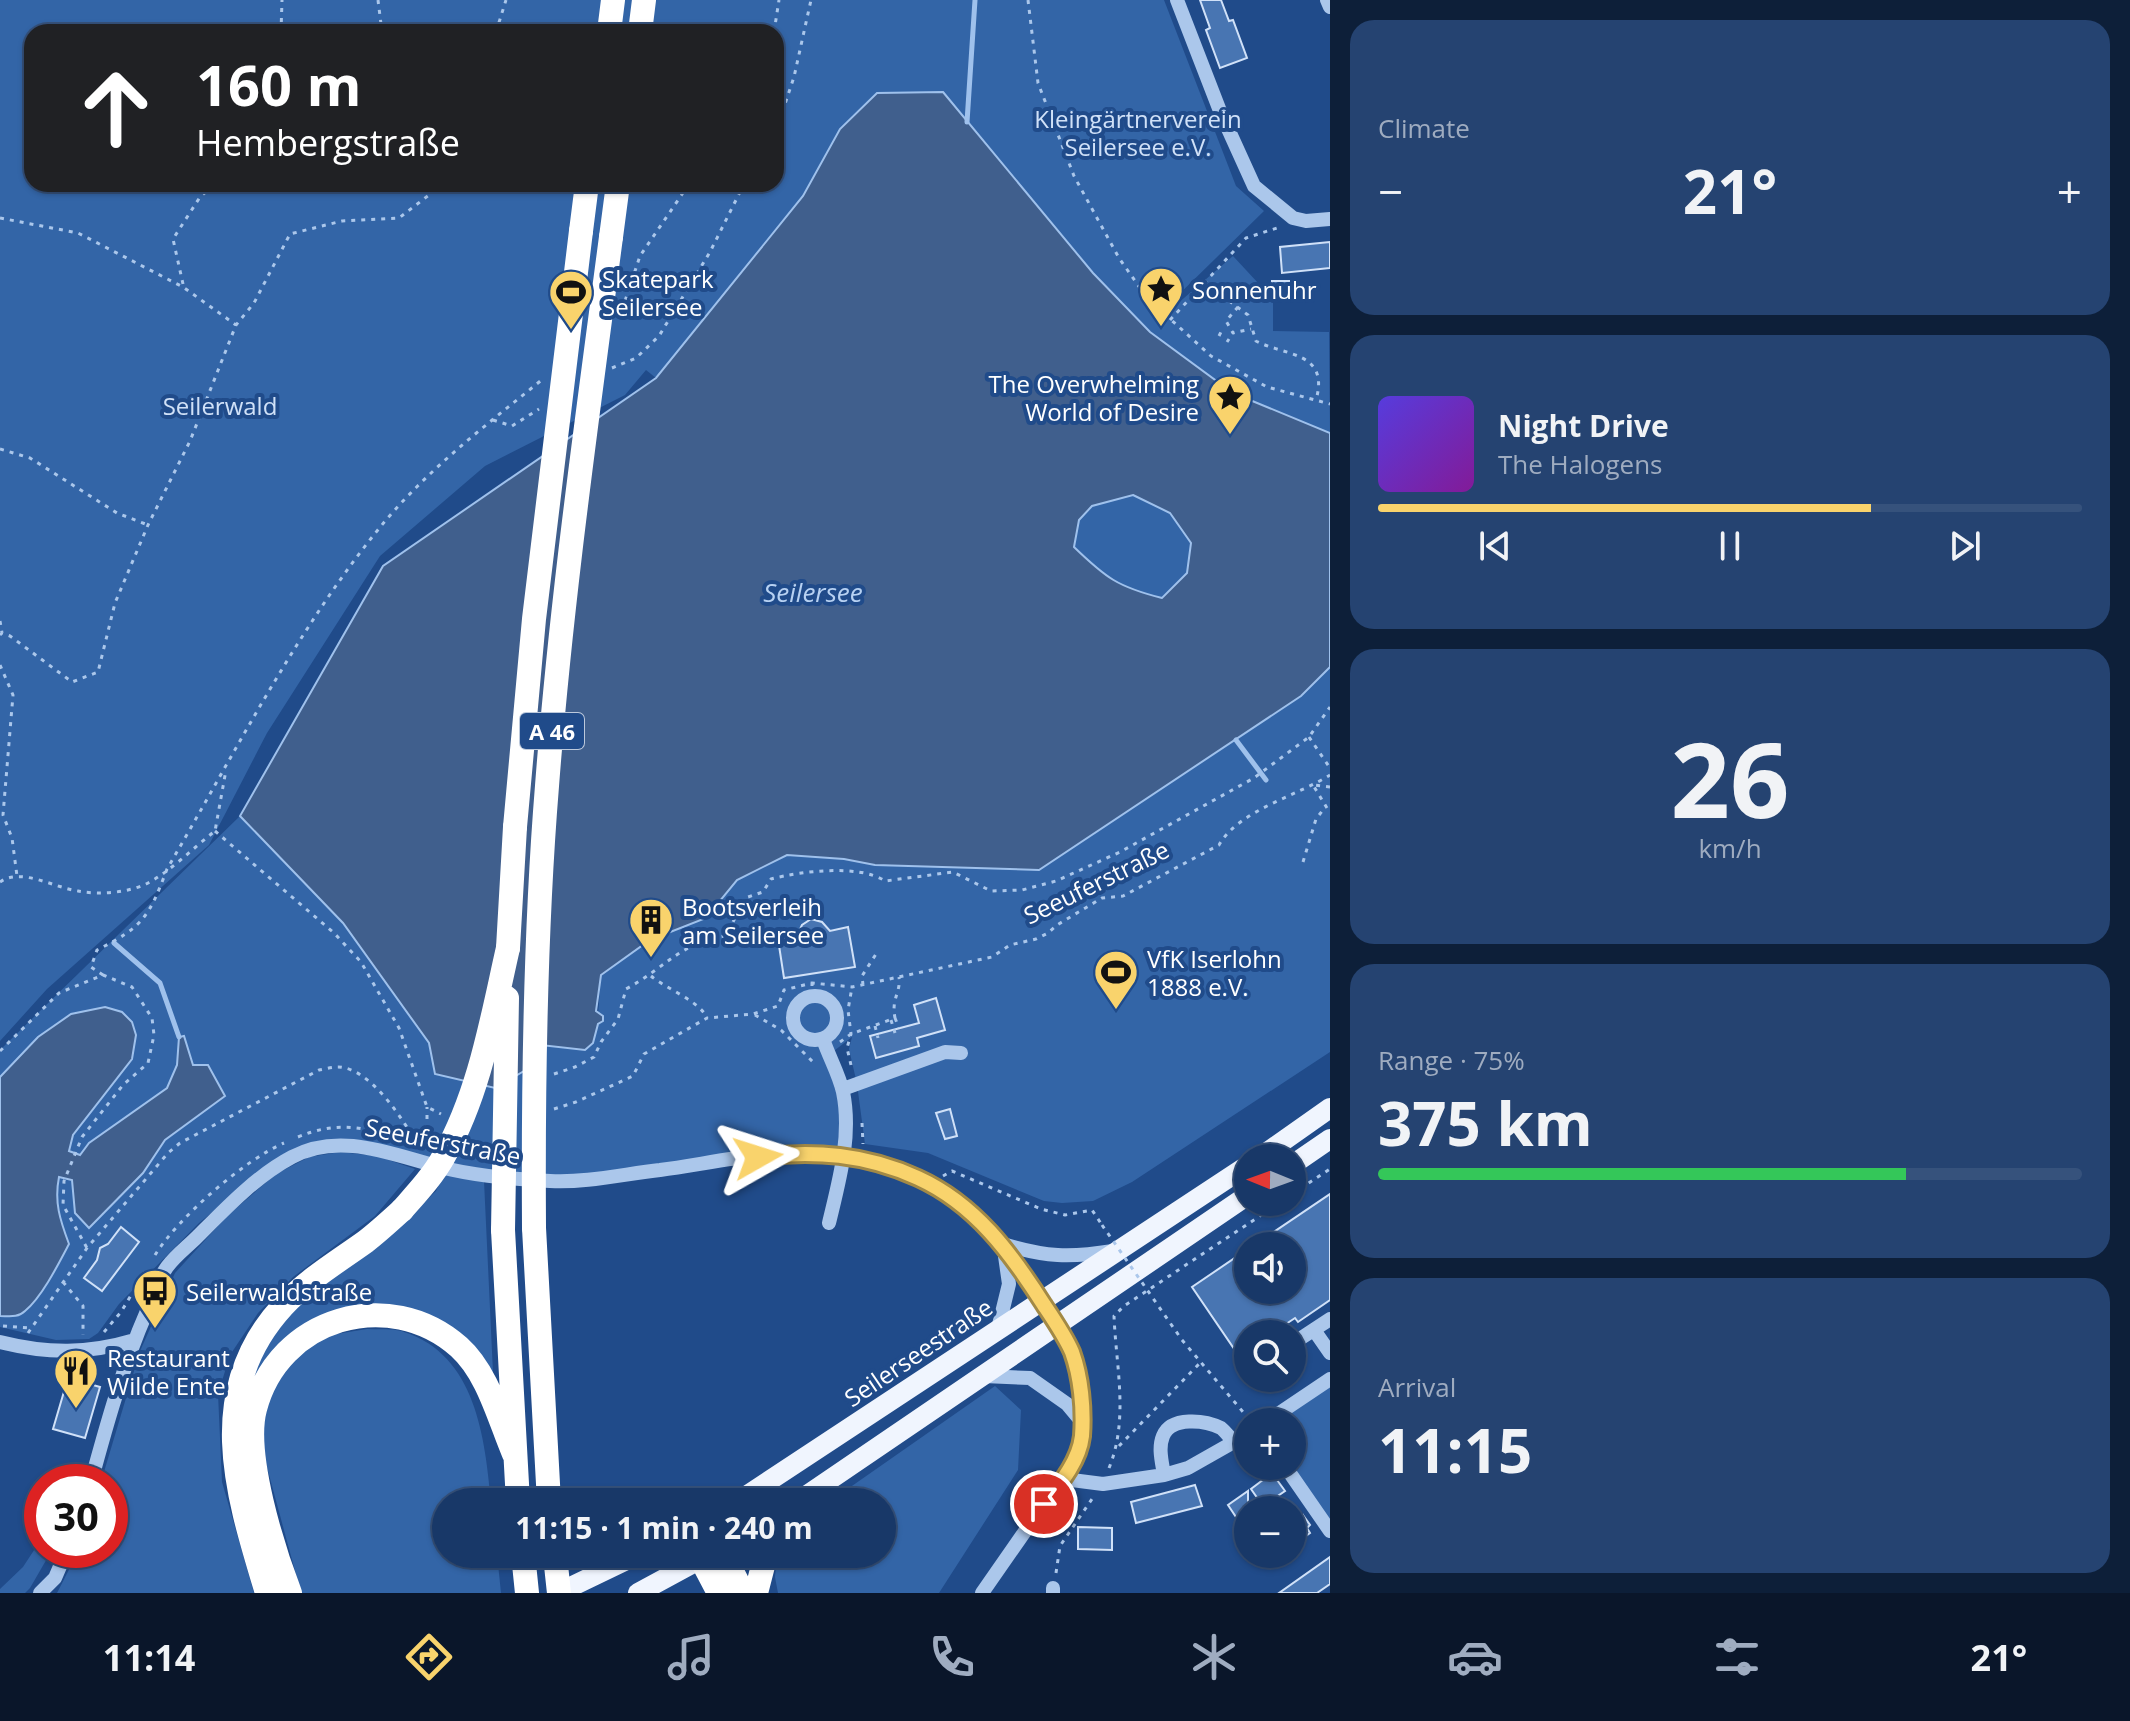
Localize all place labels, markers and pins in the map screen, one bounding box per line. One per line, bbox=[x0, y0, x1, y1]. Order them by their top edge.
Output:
place label: Skatepark Seilersee bbox=[602, 262, 714, 323]
place icon: Sonnenuhr bbox=[1137, 265, 1185, 328]
sports icon: Skatepark Seilersee bbox=[547, 268, 595, 331]
place label: Sonnenuhr bbox=[1192, 273, 1317, 306]
place label: The Overwhelming World of Desire bbox=[989, 367, 1199, 428]
place icon: The Overwhelming World of Desire bbox=[1206, 373, 1254, 436]
place label: Bootsverleih am Seilersee bbox=[682, 890, 824, 951]
building icon: Bootsverleih am Seilersee bbox=[627, 896, 675, 959]
place label: VfK Iserlohn 1888 e.V. bbox=[1147, 942, 1282, 1003]
sports icon: VfK Iserlohn 1888 e.V. bbox=[1092, 948, 1140, 1011]
bus stop icon: Seilerwaldstraße bbox=[131, 1267, 179, 1330]
place label: Seilerwaldstraße bbox=[186, 1275, 372, 1308]
place label: Restaurant Wilde Ente bbox=[107, 1341, 230, 1402]
restaurant icon: Restaurant Wilde Ente bbox=[52, 1347, 100, 1410]
pin bbox=[1010, 1470, 1078, 1538]

